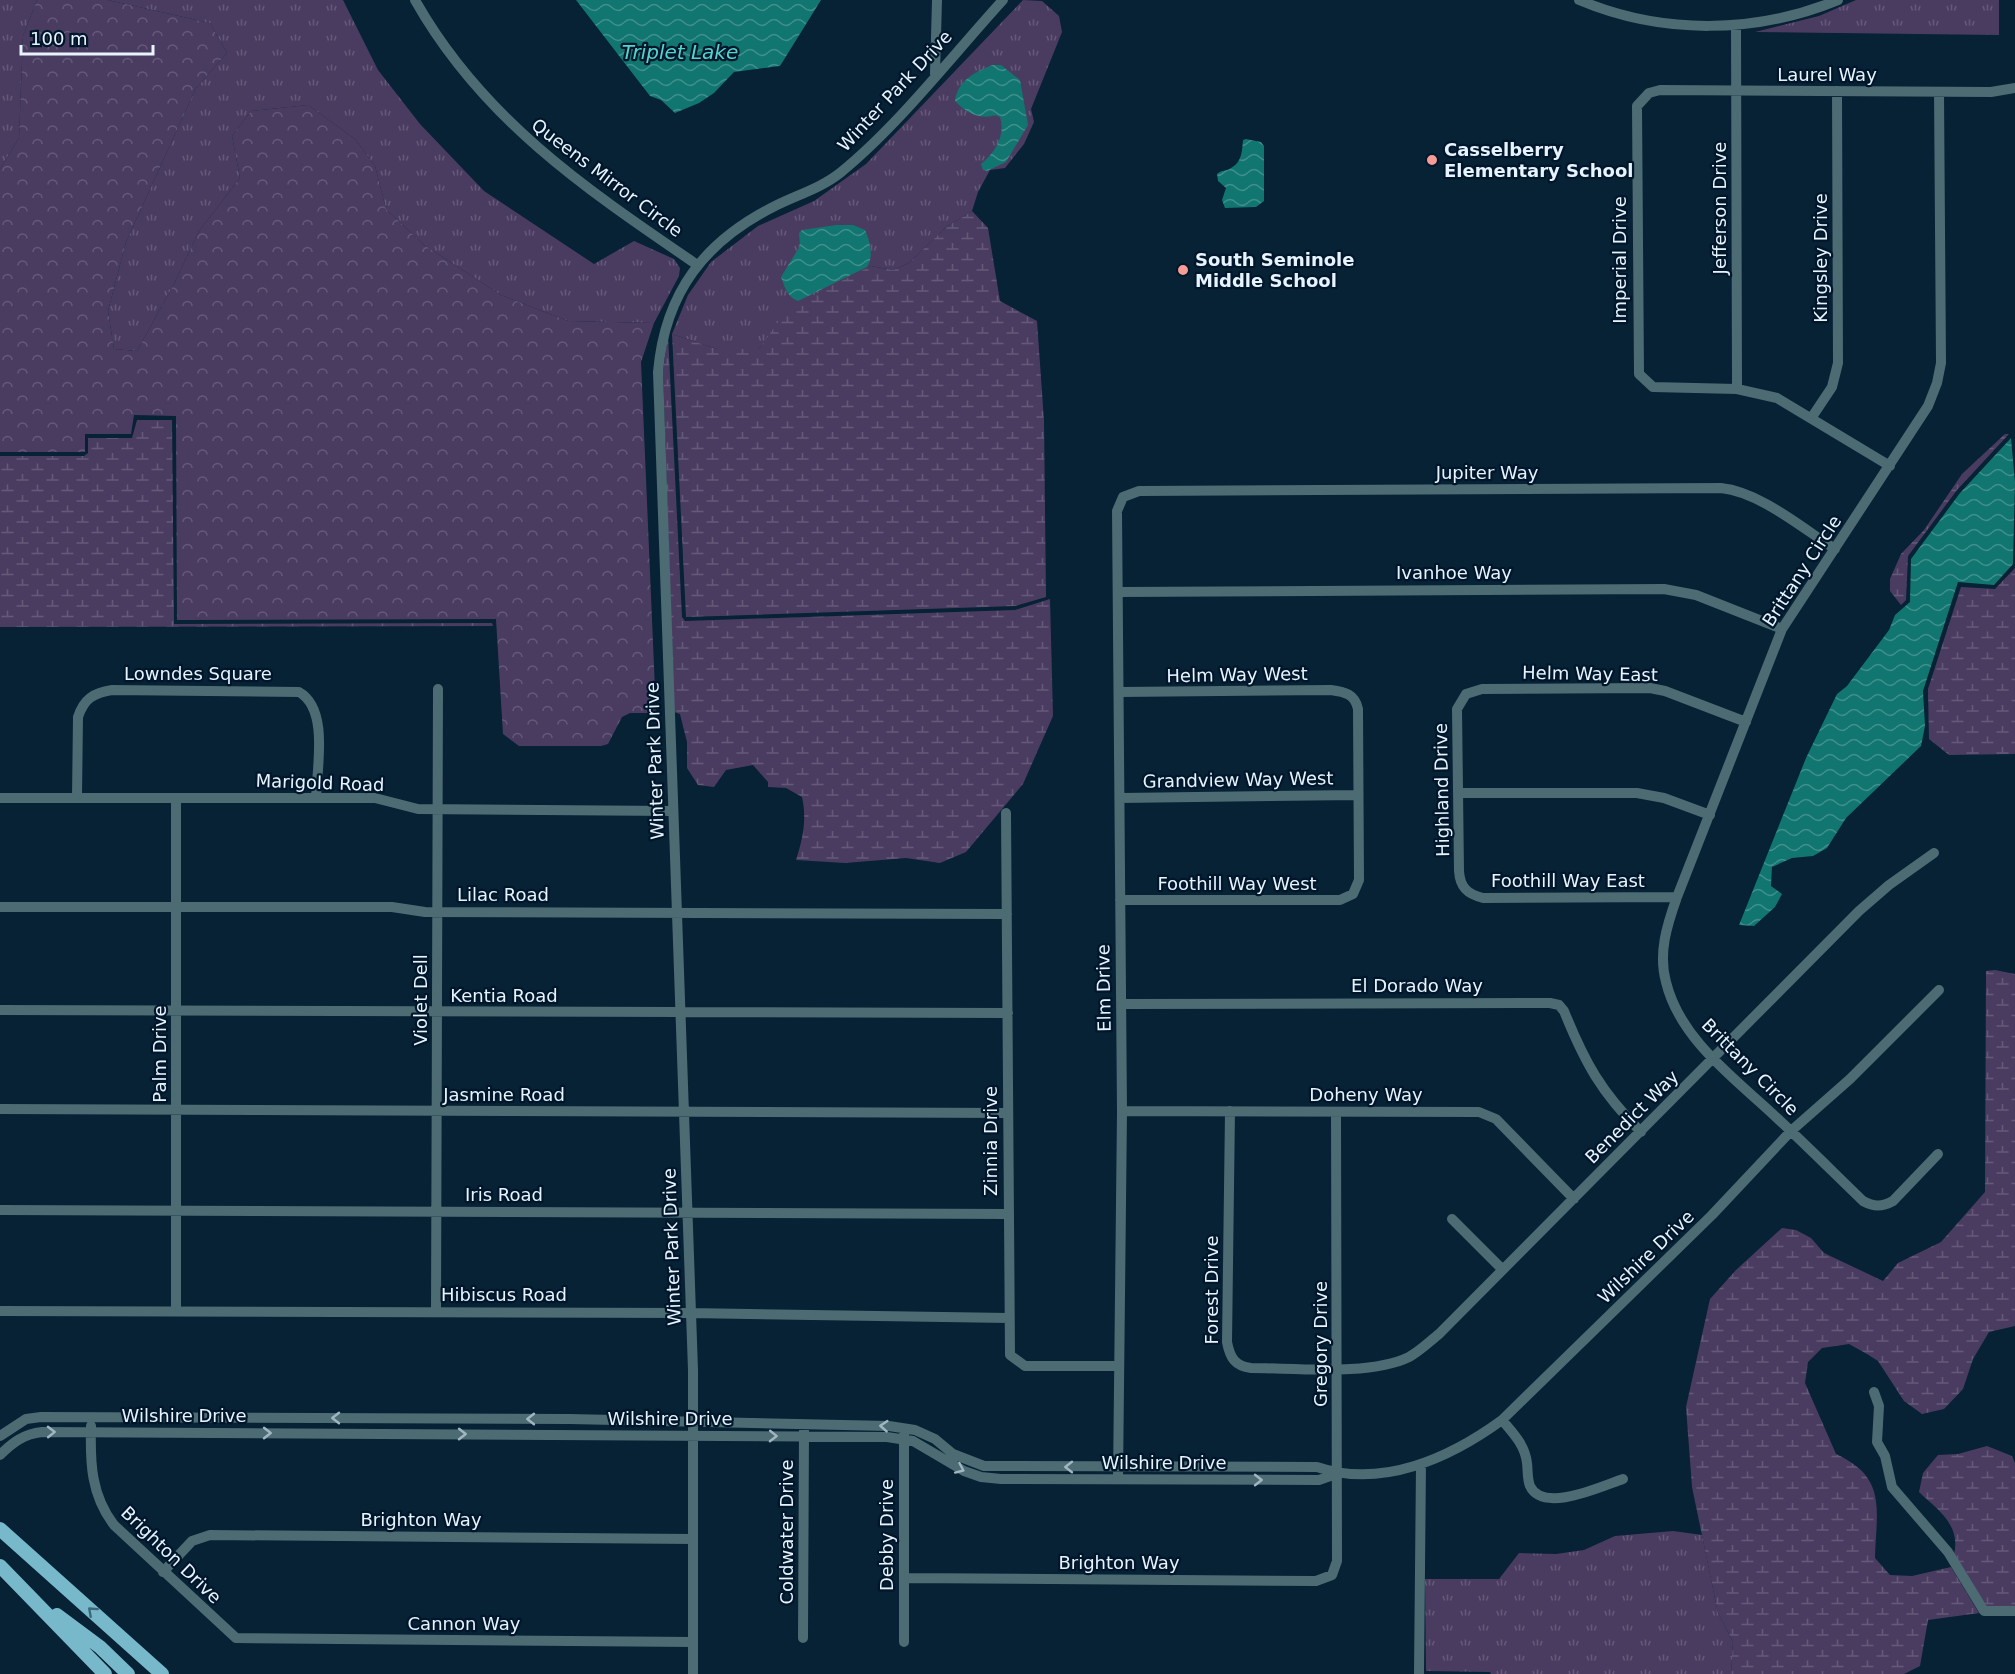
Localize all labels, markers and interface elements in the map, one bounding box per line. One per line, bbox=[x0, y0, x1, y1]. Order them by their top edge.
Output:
scale bar bbox=[21, 18, 153, 56]
street label: Winter Park Drive bbox=[833, 26, 956, 155]
text: 100 m bbox=[30, 28, 88, 49]
water label: Triplet Lake bbox=[622, 40, 738, 64]
street label: Laurel Way bbox=[1777, 64, 1877, 85]
street label: Queens Mirror Circle bbox=[528, 114, 687, 241]
place label: Casselberry Elementary School bbox=[1444, 139, 1633, 181]
street label: Jefferson Drive bbox=[1709, 142, 1730, 275]
marker: Casselberry Elementary School bbox=[1425, 153, 1439, 167]
street label: Kingsley Drive bbox=[1810, 193, 1831, 323]
street label: Imperial Drive bbox=[1609, 196, 1630, 324]
place label: South Seminole Middle School bbox=[1195, 249, 1355, 291]
marker: South Seminole Middle School bbox=[1176, 263, 1190, 277]
street label: Jupiter Way bbox=[1435, 462, 1539, 483]
street label: Brittany Circle bbox=[1758, 511, 1845, 630]
street label: Ivanhoe Way bbox=[1396, 562, 1512, 583]
street label: Helm Way East bbox=[1522, 662, 1658, 685]
street label: Lowndes Square bbox=[124, 663, 272, 684]
street label: Helm Way West bbox=[1166, 663, 1308, 686]
street label: Winter Park Drive bbox=[641, 682, 668, 840]
street label: Highland Drive bbox=[1430, 723, 1453, 857]
street label: Grandview Way West bbox=[1142, 767, 1334, 792]
street label: Marigold Road bbox=[255, 770, 385, 795]
street label: Foothill Way East bbox=[1491, 870, 1645, 891]
street label: Foothill Way West bbox=[1157, 873, 1317, 894]
street label: Lilac Road bbox=[457, 884, 549, 905]
street label: Elm Drive bbox=[1092, 944, 1115, 1032]
street label: Violet Dell bbox=[410, 954, 431, 1046]
street label: El Dorado Way bbox=[1351, 975, 1483, 996]
street label: Kentia Road bbox=[450, 985, 558, 1006]
street label: Palm Drive bbox=[149, 1005, 170, 1103]
street label: Brittany Circle bbox=[1698, 1014, 1803, 1119]
street label: Benedict Way bbox=[1581, 1065, 1683, 1168]
street label: Jasmine Road bbox=[442, 1084, 565, 1105]
street label: Doheny Way bbox=[1309, 1084, 1423, 1105]
street label: Zinnia Drive bbox=[980, 1086, 1001, 1196]
street label: Winter Park Drive bbox=[658, 1168, 685, 1326]
street label: Iris Road bbox=[465, 1184, 543, 1205]
street label: Wilshire Drive bbox=[1593, 1206, 1698, 1308]
street label: Forest Drive bbox=[1201, 1236, 1222, 1344]
street label: Gregory Drive bbox=[1310, 1281, 1331, 1407]
street label: Hibiscus Road bbox=[441, 1284, 567, 1305]
street label: Wilshire Drive bbox=[122, 1405, 246, 1426]
street label: Wilshire Drive bbox=[608, 1408, 732, 1429]
one-way arrow bbox=[331, 1412, 340, 1424]
one-way arrow bbox=[526, 1413, 535, 1425]
one-way arrow bbox=[880, 1420, 889, 1433]
one-way arrow bbox=[46, 1426, 55, 1438]
one-way arrow bbox=[262, 1427, 271, 1439]
one-way arrow bbox=[457, 1428, 466, 1440]
one-way arrow bbox=[768, 1430, 777, 1442]
street label: Wilshire Drive bbox=[1102, 1452, 1226, 1473]
street label: Coldwater Drive bbox=[776, 1459, 797, 1605]
one-way arrow bbox=[1065, 1461, 1074, 1473]
one-way arrow bbox=[953, 1462, 964, 1474]
one-way arrow bbox=[1253, 1474, 1262, 1486]
street label: Debby Drive bbox=[876, 1479, 897, 1591]
street label: Brighton Drive bbox=[117, 1502, 226, 1608]
street label: Brighton Way bbox=[360, 1509, 482, 1530]
street label: Brighton Way bbox=[1058, 1552, 1180, 1573]
one-way arrow bbox=[88, 1607, 99, 1618]
street label: Cannon Way bbox=[408, 1613, 521, 1634]

